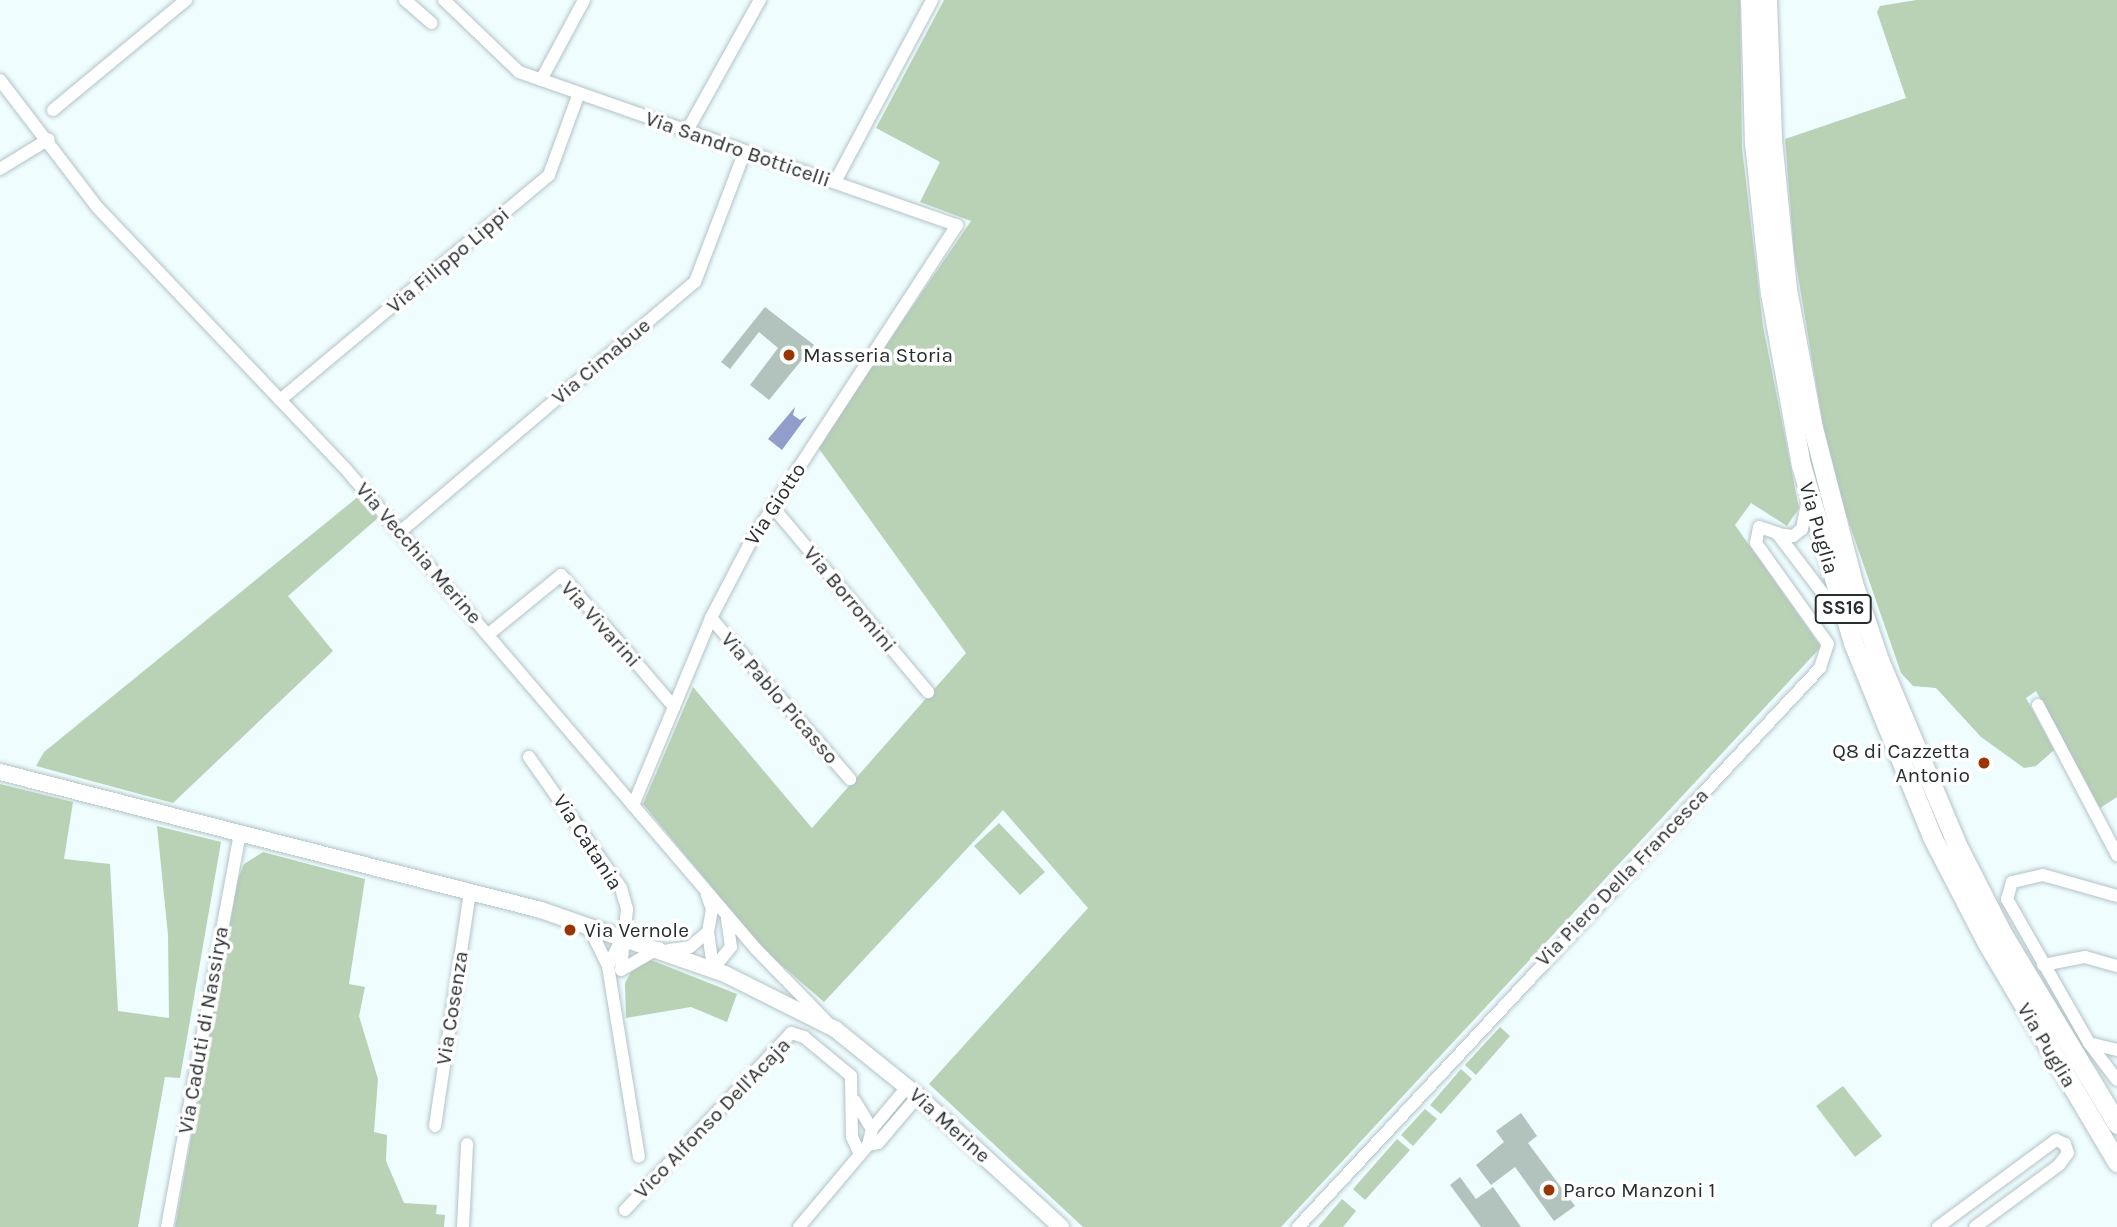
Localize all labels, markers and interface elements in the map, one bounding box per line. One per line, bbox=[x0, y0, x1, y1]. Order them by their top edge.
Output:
street label: Via Sandro Botticelli bbox=[642, 105, 834, 193]
street label: Via Filippo Lippi bbox=[382, 202, 514, 318]
street label: Via Cimabue bbox=[547, 312, 655, 410]
place label: Masseria Storia bbox=[803, 342, 953, 368]
marker: Masseria Storia bbox=[781, 347, 797, 363]
street label: Via Giotto bbox=[739, 458, 811, 550]
street label: Via Vecchia Merine bbox=[351, 477, 487, 629]
street label: Via Puglia bbox=[1794, 479, 1844, 577]
street label: Via Borromini bbox=[798, 541, 902, 657]
street label: Via Vivarini bbox=[556, 576, 646, 672]
road number: SS16 bbox=[1813, 594, 1873, 624]
street label: Via Pablo Picasso bbox=[716, 627, 844, 769]
place label: Q8 di Cazzetta Antonio bbox=[1832, 738, 1970, 788]
marker: Q8 di Cazzetta Antonio bbox=[1976, 755, 1992, 771]
street label: Via Piero Della Francesca bbox=[1530, 783, 1714, 971]
street label: Via Catania bbox=[548, 789, 628, 895]
place label: Via Vernole bbox=[584, 917, 689, 943]
marker: Via Vernole bbox=[562, 922, 578, 938]
street label: Via Caduti di Nassirya bbox=[172, 924, 234, 1136]
street label: Via Cosenza bbox=[431, 949, 473, 1067]
street label: Via Puglia bbox=[2012, 998, 2082, 1092]
street label: Vico Alfonso Dell'Acaja bbox=[629, 1032, 795, 1204]
street label: Via Merine bbox=[904, 1082, 996, 1168]
place label: Parco Manzoni 1 bbox=[1563, 1177, 1715, 1203]
marker: Parco Manzoni 1 bbox=[1541, 1182, 1557, 1198]

